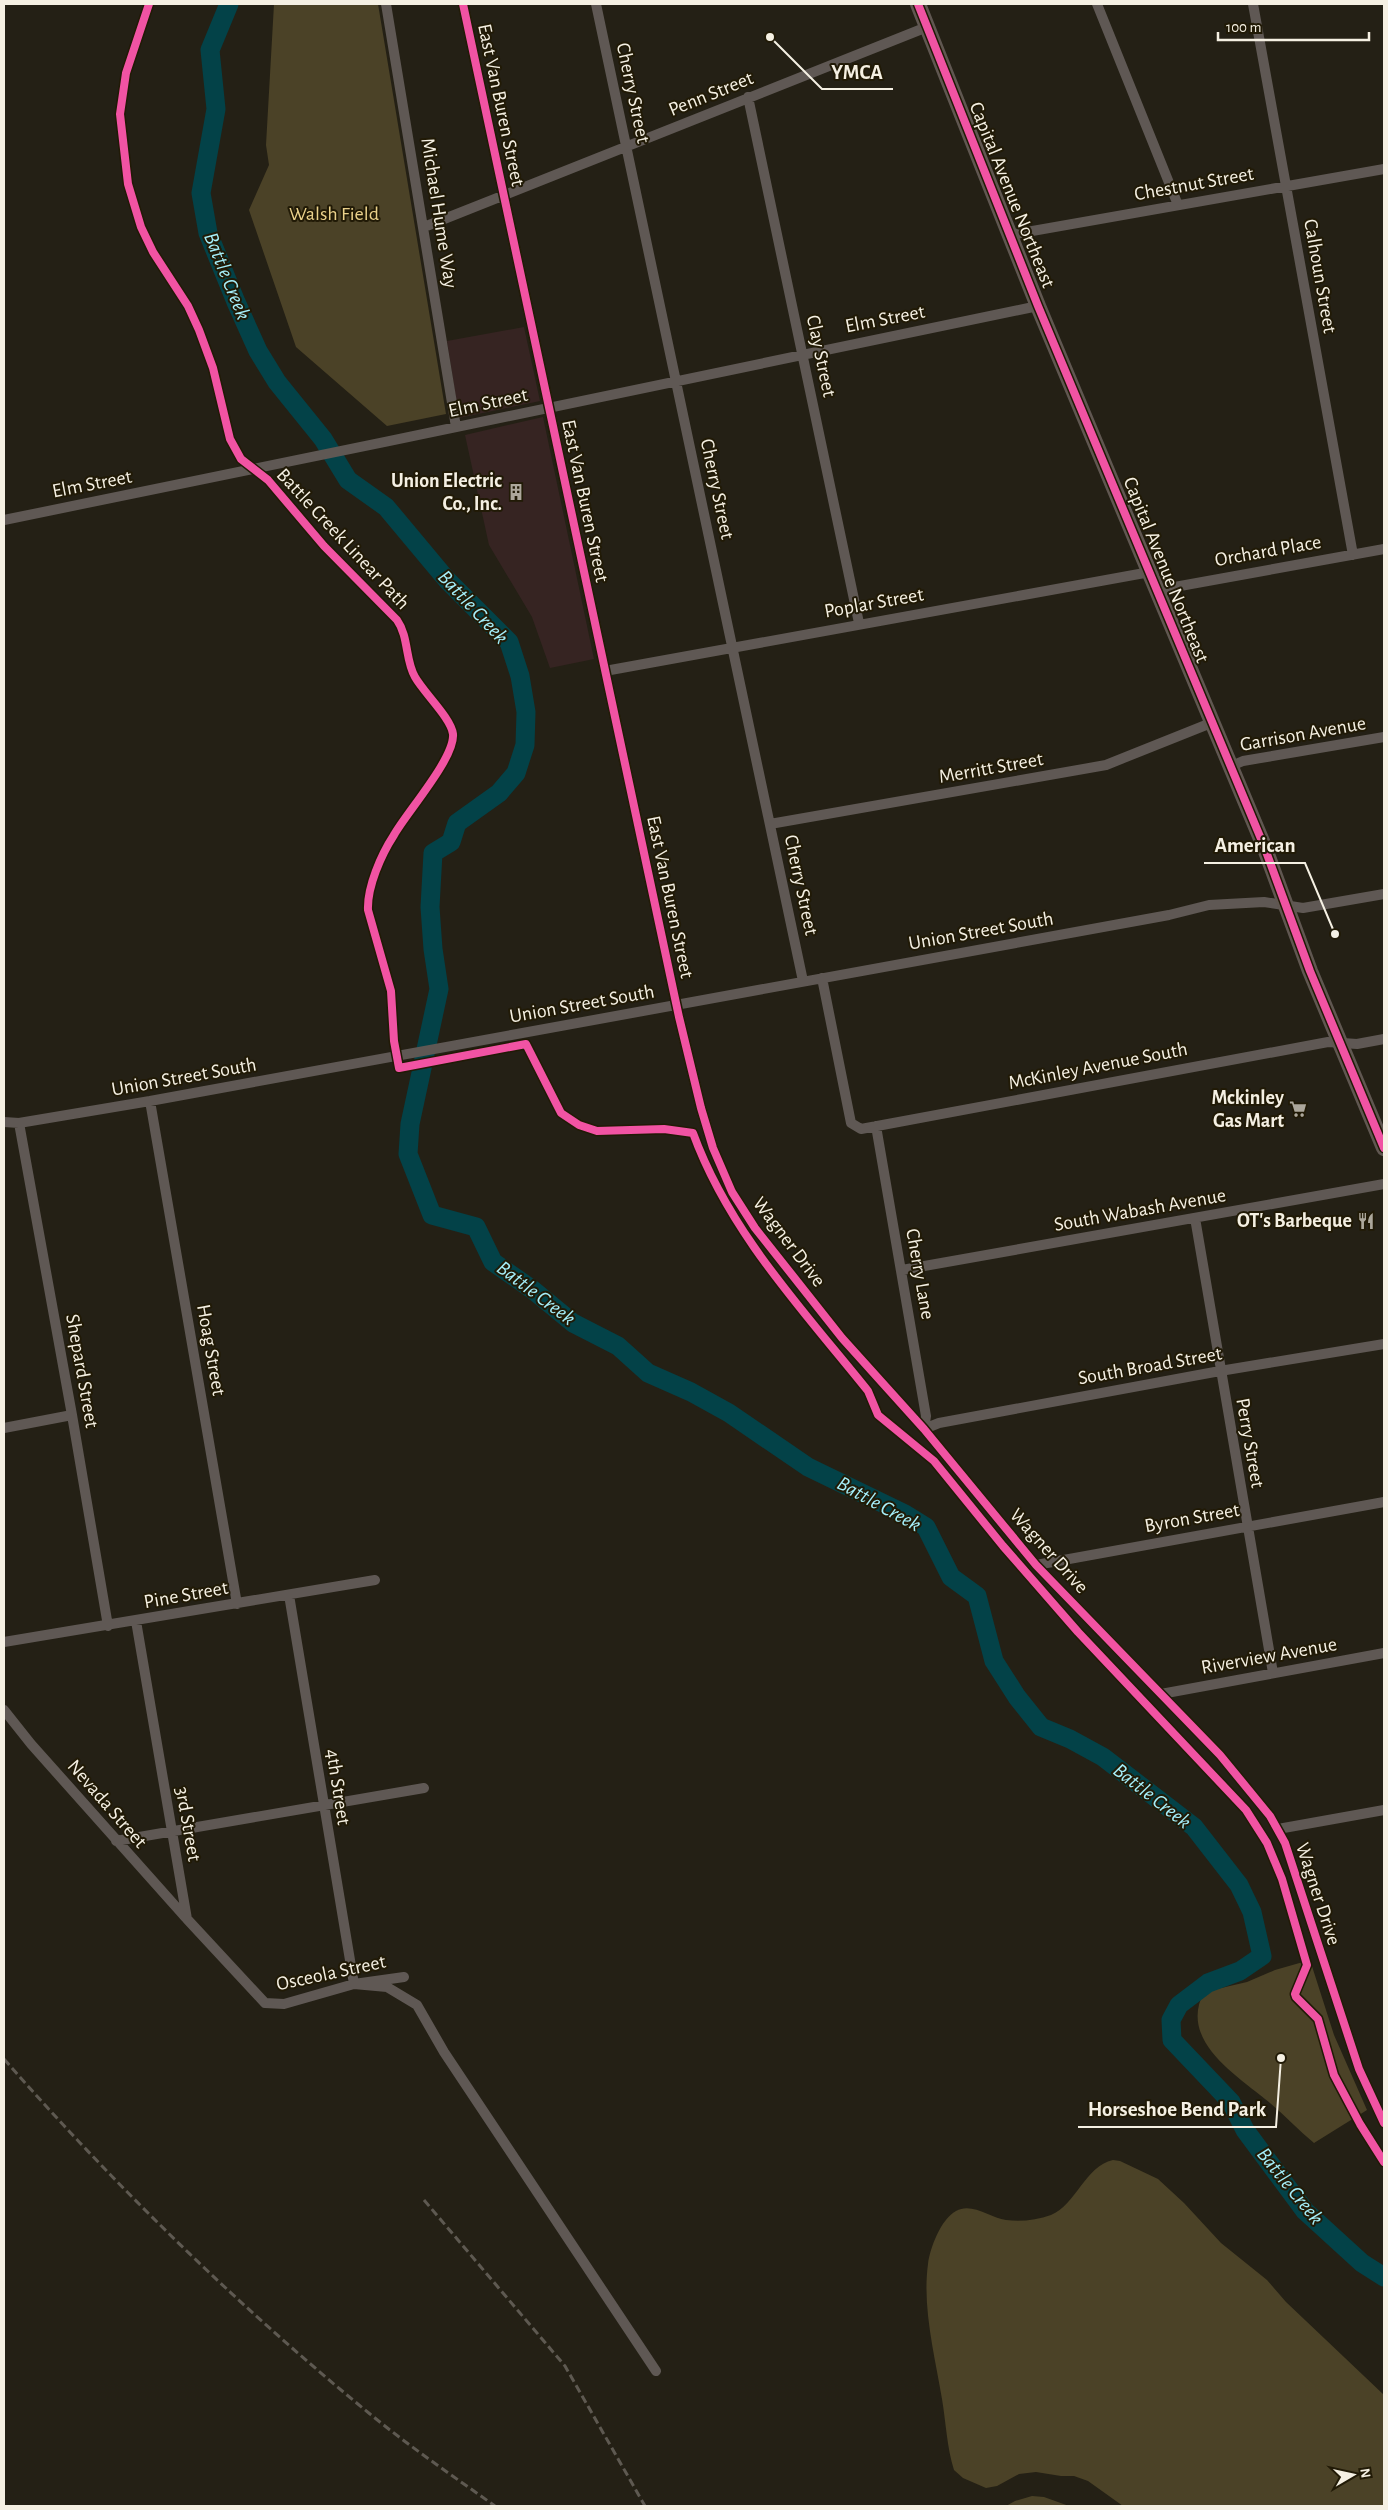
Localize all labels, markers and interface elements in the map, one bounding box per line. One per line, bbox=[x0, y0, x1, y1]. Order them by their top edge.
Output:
scale bar bbox=[1218, 10, 1369, 42]
text: 100 m bbox=[1226, 20, 1261, 35]
street label: East Van Buren Street bbox=[474, 22, 528, 189]
street label: Cherry Street bbox=[613, 41, 654, 146]
callout: YMCA bbox=[822, 53, 893, 89]
text: YMCA bbox=[831, 62, 883, 83]
street label: Penn Street bbox=[666, 68, 757, 120]
street label: Capital Avenue Northeast bbox=[966, 99, 1059, 291]
street label: Michael Hume Way bbox=[417, 137, 461, 290]
street label: Chestnut Street bbox=[1133, 164, 1256, 204]
park label: Walsh Field bbox=[289, 204, 379, 224]
street label: Calhoun Street bbox=[1300, 217, 1340, 335]
water label: Battle Creek bbox=[200, 229, 254, 323]
street label: Elm Street bbox=[843, 301, 927, 337]
street label: Clay Street bbox=[803, 313, 840, 399]
street label: Elm Street bbox=[446, 385, 530, 421]
street label: East Van Buren Street bbox=[558, 418, 612, 585]
street label: Cherry Street bbox=[697, 437, 738, 542]
street label: Battle Creek Linear Path bbox=[273, 465, 413, 613]
street label: Elm Street bbox=[50, 466, 134, 502]
place label: Union Electric Co., Inc. bbox=[391, 471, 502, 514]
street label: Capital Avenue Northeast bbox=[1120, 474, 1213, 666]
building icon: Union Electric Co., Inc. bbox=[506, 482, 526, 502]
street label: Orchard Place bbox=[1213, 532, 1323, 570]
water label: Battle Creek bbox=[434, 566, 512, 648]
street label: Poplar Street bbox=[823, 584, 926, 622]
street label: Garrison Avenue bbox=[1238, 713, 1368, 755]
street label: Merritt Street bbox=[937, 749, 1045, 787]
street label: East Van Buren Street bbox=[643, 814, 697, 981]
callout: American bbox=[1204, 827, 1305, 863]
street label: Cherry Street bbox=[781, 833, 822, 938]
text: American bbox=[1214, 835, 1296, 856]
street label: Union Street South bbox=[907, 908, 1055, 954]
street label: Union Street South bbox=[508, 981, 656, 1027]
street label: McKinley Avenue South bbox=[1007, 1039, 1189, 1093]
street label: Union Street South bbox=[110, 1054, 258, 1100]
place label: Mckinley Gas Mart bbox=[1211, 1088, 1284, 1131]
supermarket icon: Mckinley Gas Mart bbox=[1288, 1099, 1308, 1119]
street label: South Wabash Avenue bbox=[1053, 1185, 1227, 1235]
street label: Wagner Drive bbox=[749, 1193, 829, 1291]
place label: OT's Barbeque bbox=[1237, 1211, 1352, 1231]
restaurant icon: OT's Barbeque bbox=[1356, 1211, 1376, 1231]
street label: Cherry Lane bbox=[902, 1227, 938, 1321]
water label: Battle Creek bbox=[493, 1257, 579, 1329]
street label: Hoag Street bbox=[193, 1303, 229, 1398]
street label: Shepard Street bbox=[62, 1313, 102, 1430]
street label: South Broad Street bbox=[1076, 1343, 1224, 1389]
street label: Perry Street bbox=[1232, 1397, 1268, 1490]
water label: Battle Creek bbox=[834, 1472, 925, 1536]
street label: Byron Street bbox=[1143, 1500, 1242, 1536]
street label: Wagner Drive bbox=[1006, 1505, 1092, 1597]
street label: Pine Street bbox=[142, 1578, 230, 1612]
street label: Riverview Avenue bbox=[1199, 1634, 1339, 1678]
street label: 4th Street bbox=[322, 1748, 354, 1827]
street label: Nevada Street bbox=[63, 1756, 151, 1852]
water label: Battle Creek bbox=[1109, 1759, 1195, 1833]
street label: 3rd Street bbox=[172, 1785, 205, 1863]
street label: Wagner Drive bbox=[1292, 1840, 1344, 1948]
street label: Osceola Street bbox=[274, 1952, 388, 1994]
callout: Horseshoe Bend Park bbox=[1078, 2091, 1276, 2127]
text: Horseshoe Bend Park bbox=[1088, 2099, 1267, 2120]
water label: Battle Creek bbox=[1253, 2144, 1327, 2229]
north arrow bbox=[1328, 2450, 1378, 2500]
text: N bbox=[1357, 2467, 1373, 2479]

